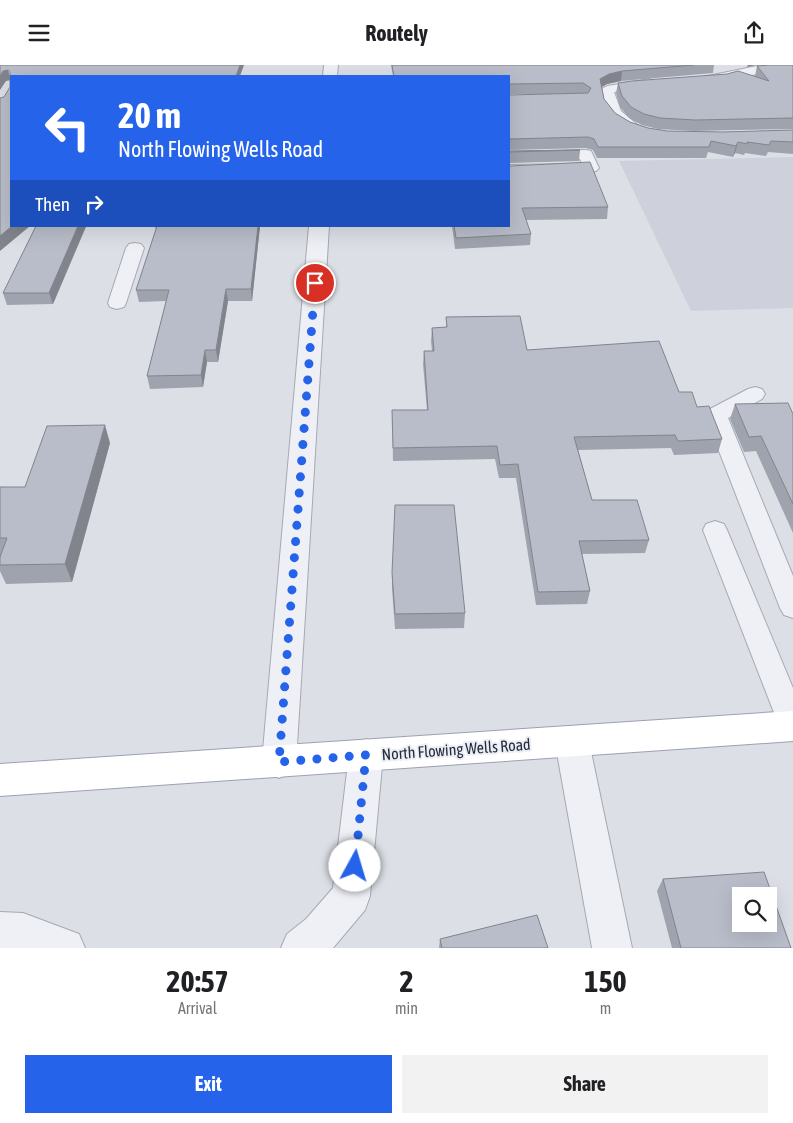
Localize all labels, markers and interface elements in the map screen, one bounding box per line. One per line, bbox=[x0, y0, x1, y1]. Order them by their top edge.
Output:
icon: menu bbox=[25, 19, 53, 47]
icon: share bbox=[740, 19, 768, 47]
text: Routely bbox=[365, 20, 428, 46]
icon: left bbox=[35, 95, 100, 160]
text: 20 m bbox=[118, 95, 181, 135]
text: North Flowing Wells Road bbox=[118, 136, 323, 162]
icon: right bbox=[80, 190, 108, 218]
text: Then bbox=[35, 193, 70, 215]
pin bbox=[294, 262, 336, 304]
icon: arrive bbox=[301, 269, 329, 297]
street label: North Flowing Wells Road bbox=[381, 735, 531, 764]
position arrow bbox=[328, 839, 380, 891]
map controls bbox=[732, 887, 777, 932]
button: search bbox=[732, 887, 777, 932]
text: 20:57 bbox=[166, 964, 229, 998]
text: 2 bbox=[399, 964, 414, 998]
text: 150 bbox=[584, 964, 627, 998]
text: Arrival bbox=[178, 999, 217, 1017]
text: min bbox=[395, 999, 418, 1017]
text: m bbox=[600, 999, 611, 1017]
button: Exit bbox=[25, 1055, 392, 1113]
button: Share bbox=[402, 1055, 768, 1113]

